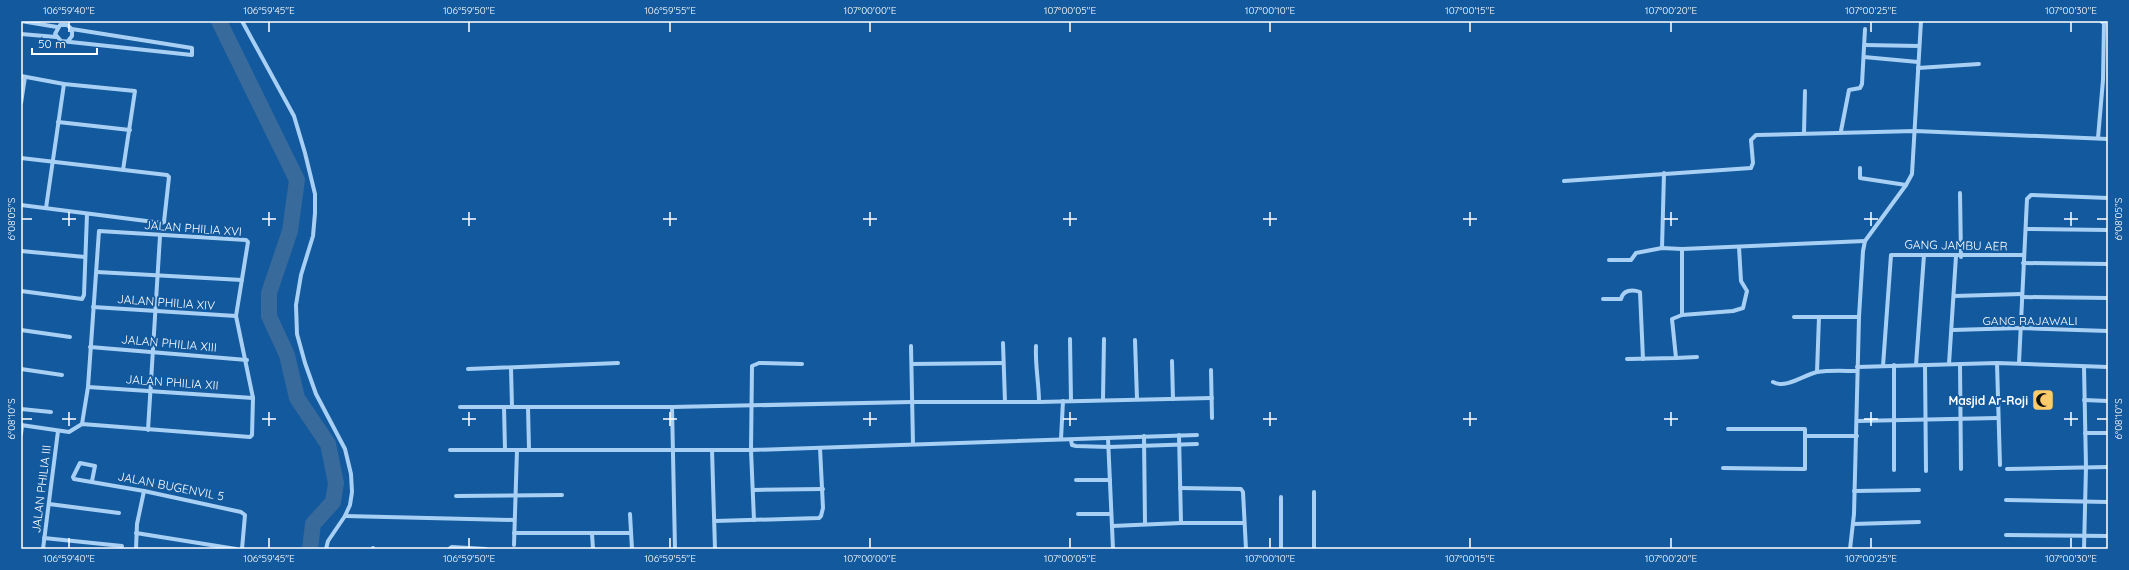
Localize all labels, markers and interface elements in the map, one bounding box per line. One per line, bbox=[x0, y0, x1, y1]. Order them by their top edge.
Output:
text: 106°59'40"E bbox=[43, 4, 95, 17]
text: 106°59'45"E bbox=[243, 4, 295, 17]
text: 106°59'50"E bbox=[443, 4, 495, 17]
text: 106°59'55"E bbox=[644, 4, 696, 17]
text: 107°00'00"E bbox=[844, 4, 897, 17]
text: 107°00'05"E bbox=[1044, 4, 1096, 17]
text: 107°00'10"E bbox=[1245, 4, 1296, 17]
text: 107°00'15"E bbox=[1445, 4, 1495, 17]
text: 107°00'20"E bbox=[1645, 4, 1698, 17]
text: 107°00'25"E bbox=[1845, 4, 1897, 17]
text: 107°00'30"E bbox=[2045, 4, 2097, 17]
scale bar bbox=[32, 30, 97, 56]
text: 50 m bbox=[38, 36, 66, 51]
text: 6°08'05"S bbox=[5, 197, 18, 240]
text: 6°08'05"S bbox=[2112, 197, 2125, 240]
street label: JALAN PHILIA XVI bbox=[144, 217, 242, 239]
street label: GANG JAMBU AER bbox=[1904, 237, 2008, 253]
street label: JALAN PHILIA XIV bbox=[117, 291, 215, 313]
street label: GANG RAJAWALI bbox=[1983, 313, 2077, 328]
street label: JALAN PHILIA XIII bbox=[120, 331, 218, 355]
street label: JALAN PHILIA XII bbox=[125, 371, 219, 393]
mosque icon: Masjid Ar-Roji bbox=[2030, 387, 2056, 413]
place label: Masjid Ar-Roji bbox=[1948, 393, 2028, 408]
text: 6°08'10"S bbox=[5, 398, 18, 440]
text: 6°08'10"S bbox=[2112, 398, 2125, 440]
street label: JALAN PHILIA III bbox=[28, 444, 54, 534]
street label: JALAN BUGENVIL 5 bbox=[117, 468, 225, 504]
text: 106°59'40"E bbox=[43, 552, 95, 565]
text: 106°59'45"E bbox=[243, 552, 295, 565]
text: 106°59'50"E bbox=[443, 552, 495, 565]
text: 106°59'55"E bbox=[644, 552, 696, 565]
text: 107°00'00"E bbox=[844, 552, 897, 565]
text: 107°00'05"E bbox=[1044, 552, 1096, 565]
text: 107°00'10"E bbox=[1245, 552, 1296, 565]
text: 107°00'15"E bbox=[1445, 552, 1495, 565]
text: 107°00'20"E bbox=[1645, 552, 1698, 565]
text: 107°00'25"E bbox=[1845, 552, 1897, 565]
text: 107°00'30"E bbox=[2045, 552, 2097, 565]

